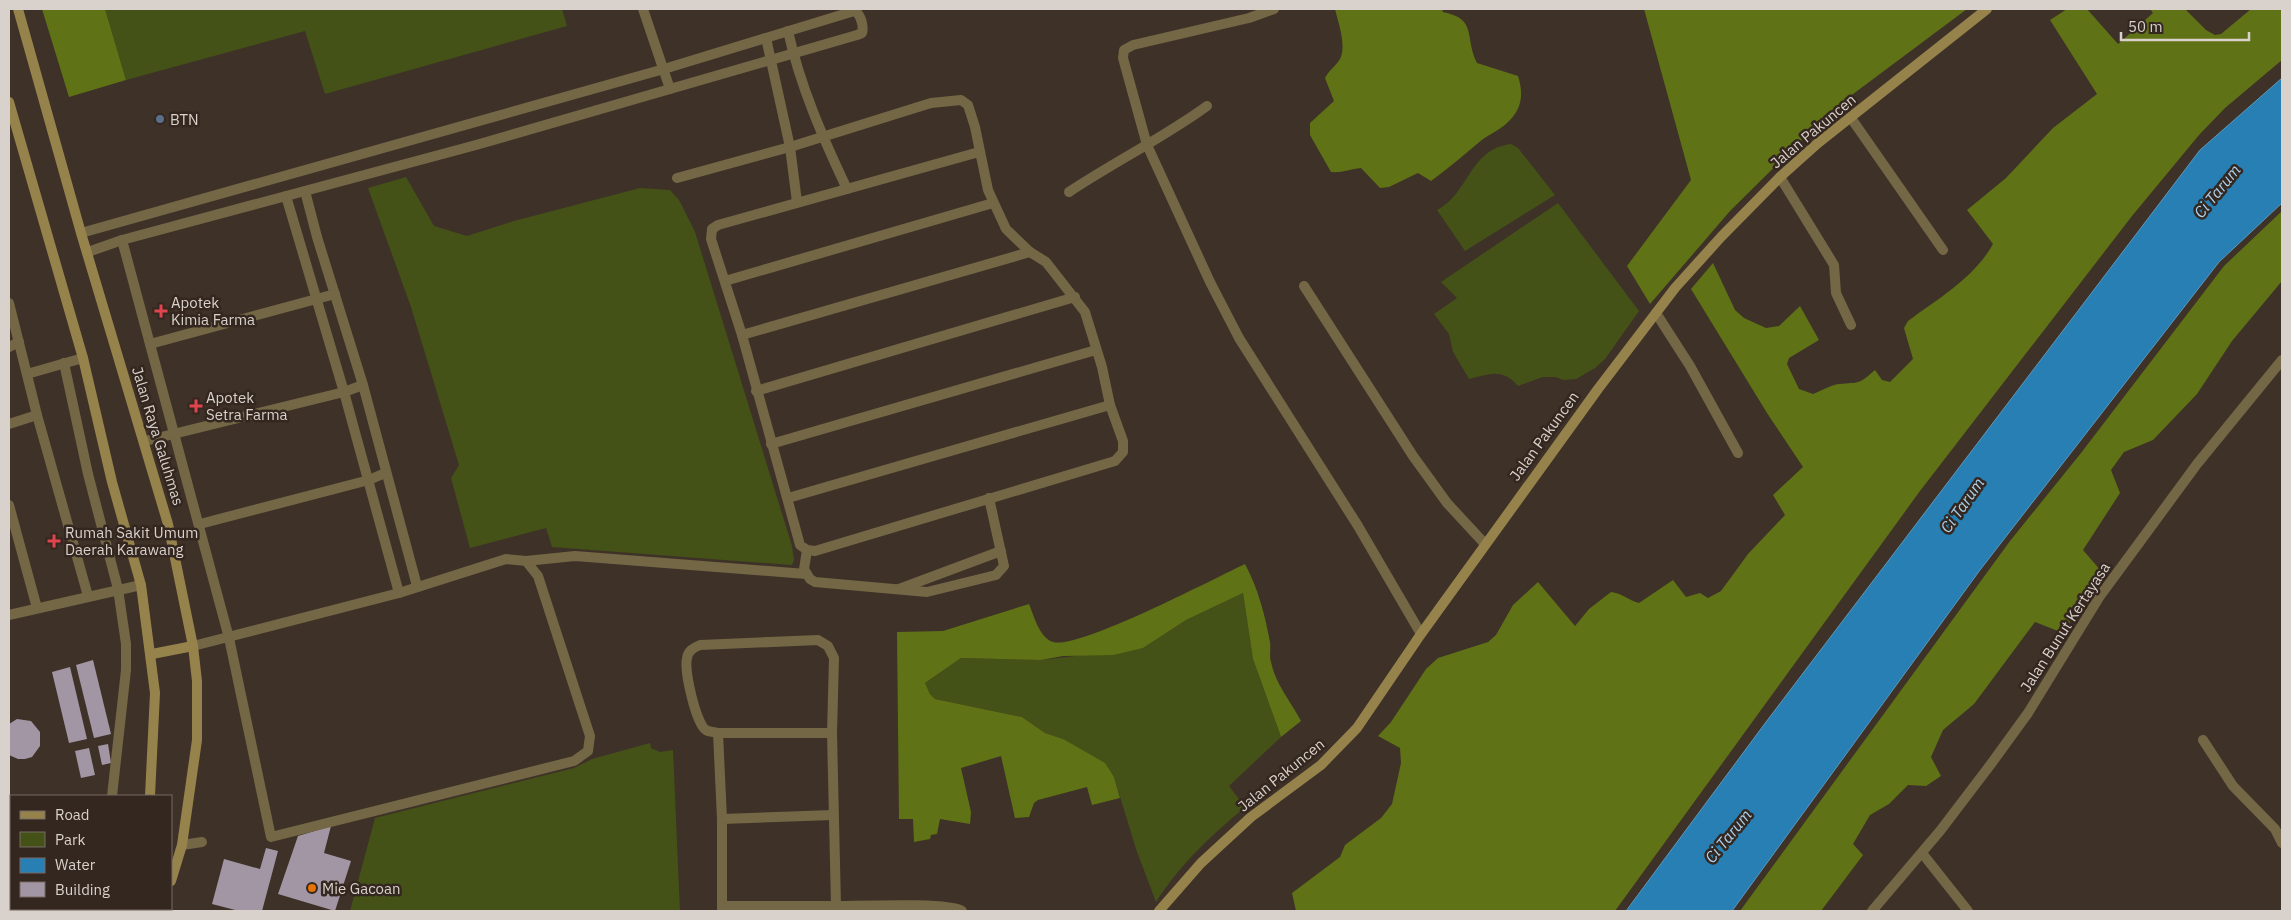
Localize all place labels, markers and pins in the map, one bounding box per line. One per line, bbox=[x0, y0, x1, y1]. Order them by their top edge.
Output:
place label: BTN bbox=[170, 110, 199, 129]
marker: BTN bbox=[154, 113, 166, 125]
place label: Apotek Kimia Farma bbox=[171, 293, 255, 329]
marker: Apotek Kimia Farma bbox=[155, 305, 167, 317]
place label: Apotek Setra Farma bbox=[206, 388, 288, 424]
marker: Apotek Setra Farma bbox=[190, 400, 202, 412]
place label: Rumah Sakit Umum Daerah Karawang bbox=[65, 523, 198, 559]
marker: Rumah Sakit Umum Daerah Karawang bbox=[47, 534, 61, 548]
place label: Mie Gacoan bbox=[322, 879, 401, 898]
marker: Mie Gacoan bbox=[306, 882, 318, 894]

